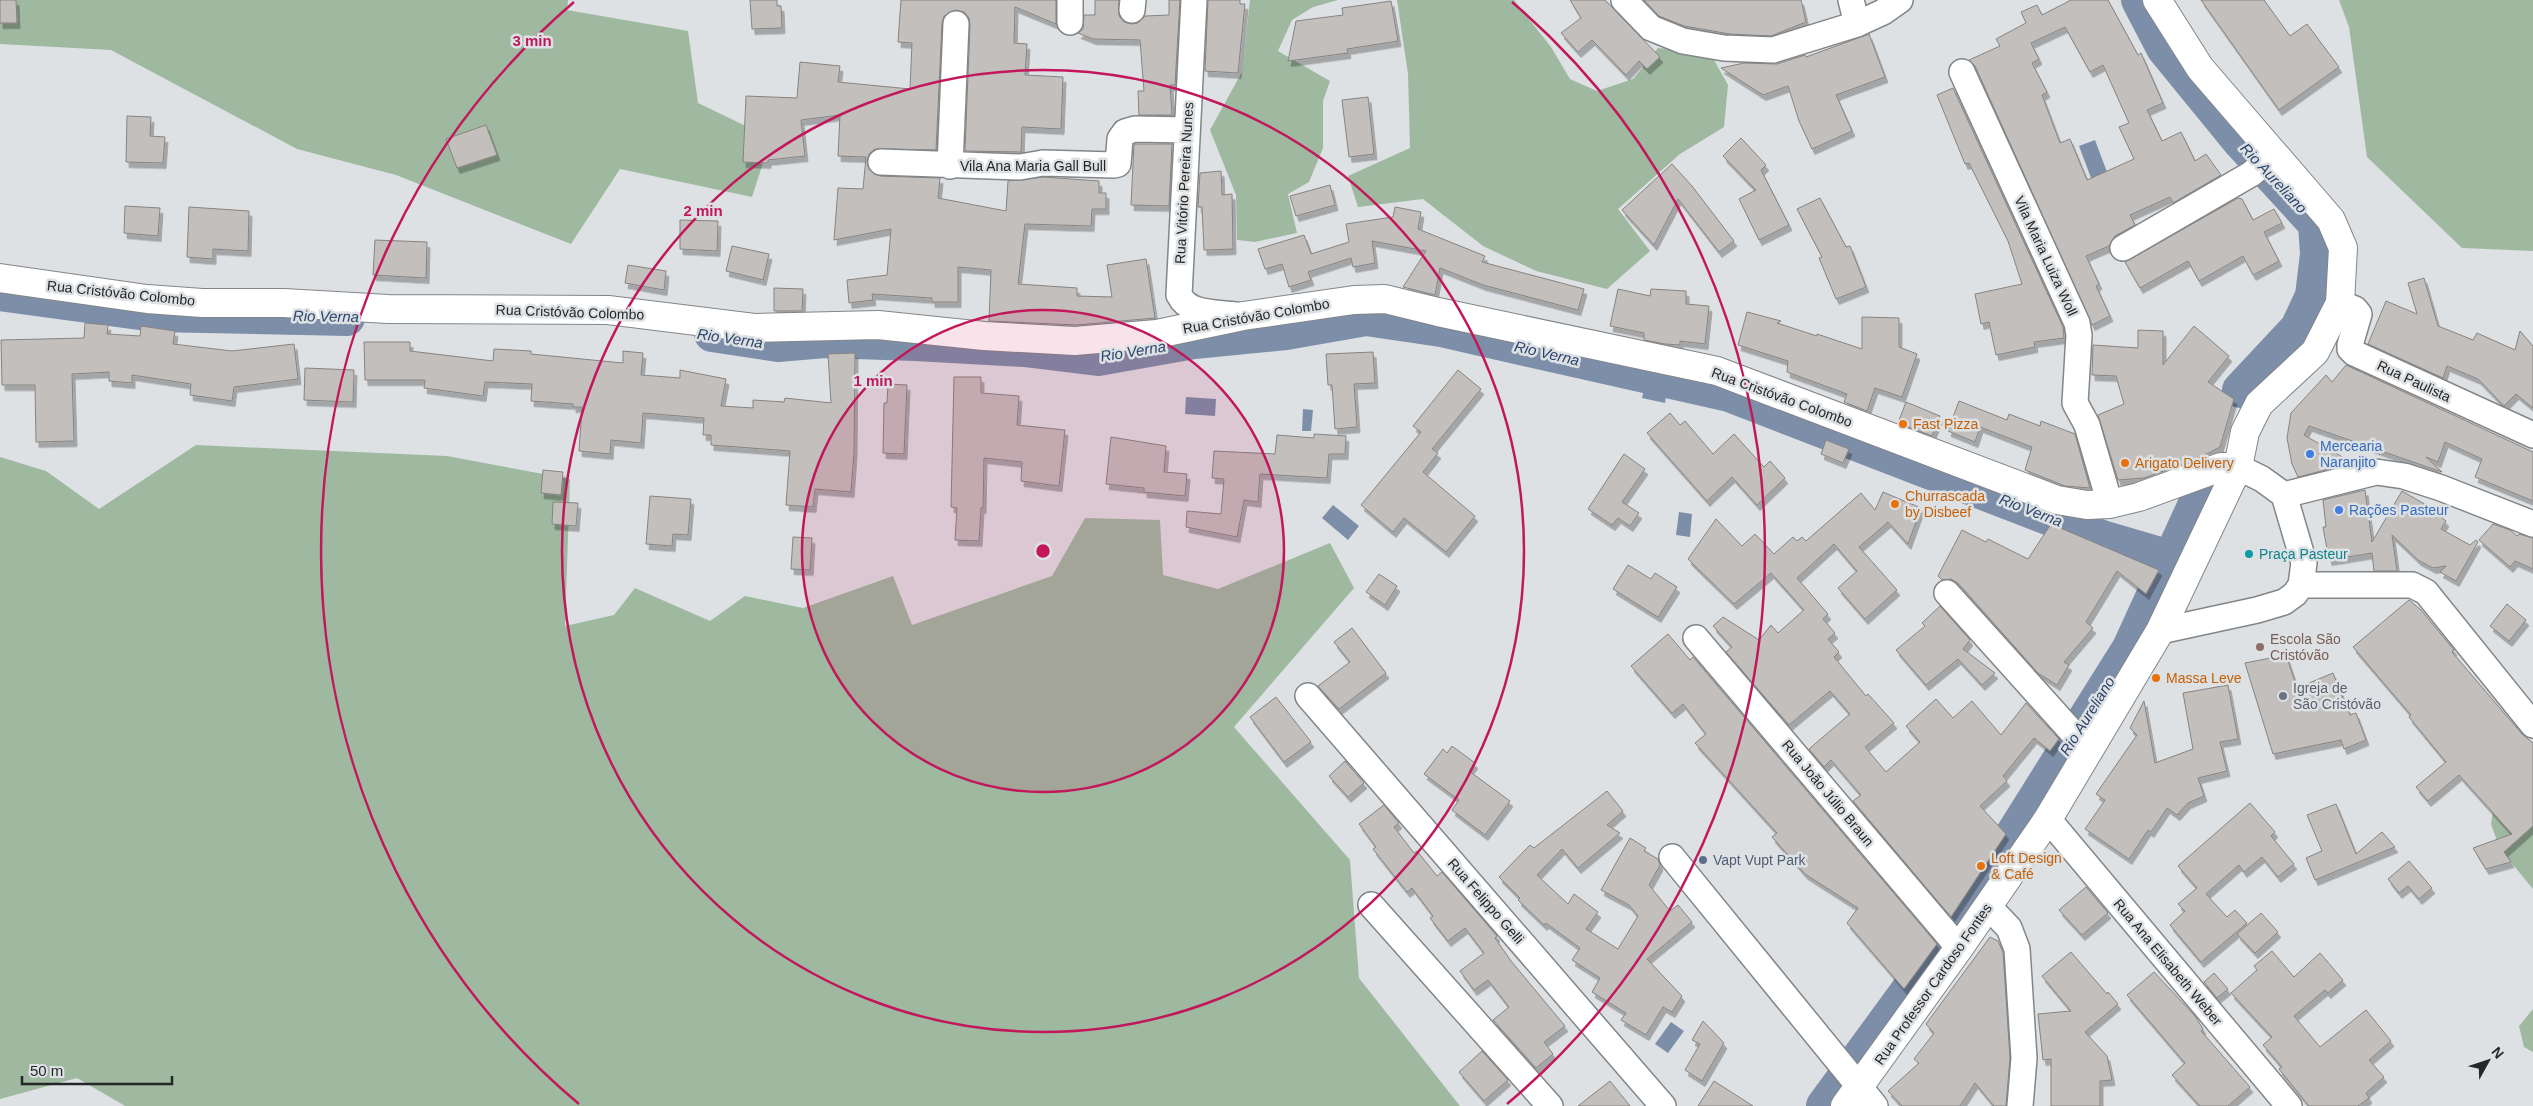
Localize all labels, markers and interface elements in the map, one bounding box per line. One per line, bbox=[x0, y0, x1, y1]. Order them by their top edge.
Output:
text: 3 min bbox=[512, 32, 552, 49]
street label: Rua Vitório Pereira Nunes bbox=[1172, 101, 1196, 265]
water label: Rio Aureliano bbox=[2237, 139, 2311, 217]
street label: Vila Ana Maria Gall Bull bbox=[960, 158, 1106, 174]
street label: Vila Maria Luiza Woll bbox=[2011, 194, 2081, 318]
text: 2 min bbox=[683, 202, 723, 219]
street label: Rua Cristóvão Colombo bbox=[46, 277, 196, 309]
street label: Rua Cristóvão Colombo bbox=[1181, 295, 1331, 337]
street label: Rua Cristóvão Colombo bbox=[495, 301, 645, 323]
water label: Rio Verna bbox=[293, 307, 359, 325]
water label: Rio Verna bbox=[696, 325, 764, 351]
water label: Rio Verna bbox=[1099, 337, 1167, 365]
water label: Rio Verna bbox=[1513, 337, 1581, 369]
street label: Rua Paulista bbox=[2375, 357, 2454, 405]
street label: Rua Cristóvão Colombo bbox=[1709, 364, 1855, 430]
text: 1 min bbox=[853, 372, 893, 389]
place label: Fast Pizza bbox=[1913, 416, 1979, 432]
marker: Fast Pizza bbox=[1897, 418, 1909, 430]
place label: Mercearia Naranjito bbox=[2320, 438, 2382, 470]
marker: Mercearia Naranjito bbox=[2304, 448, 2316, 460]
place label: Arigato Delivery bbox=[2135, 455, 2234, 471]
marker: Arigato Delivery bbox=[2119, 457, 2131, 469]
place label: Churrascada by Disbeef bbox=[1905, 488, 1985, 520]
water label: Rio Verna bbox=[1997, 490, 2065, 530]
marker: Churrascada by Disbeef bbox=[1889, 498, 1901, 510]
place label: Rações Pasteur bbox=[2349, 502, 2449, 518]
marker: Rações Pasteur bbox=[2333, 504, 2345, 516]
centre of rings bbox=[1034, 542, 1052, 560]
place label: Praça Pasteur bbox=[2259, 546, 2348, 562]
marker: Praça Pasteur bbox=[2243, 548, 2255, 560]
place label: Escola São Cristóvão bbox=[2270, 631, 2341, 663]
marker: Escola São Cristóvão bbox=[2254, 641, 2266, 653]
place label: Massa Leve bbox=[2166, 670, 2242, 686]
marker: Massa Leve bbox=[2150, 672, 2162, 684]
water label: Rio Aureliano bbox=[2056, 674, 2118, 758]
place label: Igreja de São Cristóvão bbox=[2293, 680, 2381, 712]
marker: Igreja de São Cristóvão bbox=[2277, 690, 2289, 702]
street label: Rua João Júlio Braun bbox=[1779, 737, 1877, 849]
place label: Loft Design & Café bbox=[1991, 850, 2062, 882]
place label: Vapt Vupt Park bbox=[1713, 852, 1807, 868]
marker: Vapt Vupt Park bbox=[1697, 854, 1709, 866]
street label: Rua Felippo Gelli bbox=[1445, 855, 1527, 947]
marker: Loft Design & Café bbox=[1975, 860, 1987, 872]
street label: Rua Ana Elisabeth Weber bbox=[2110, 896, 2226, 1029]
street label: Rua Professor Cardoso Fontes bbox=[1871, 900, 1995, 1068]
north arrow bbox=[2463, 1036, 2513, 1086]
text: N bbox=[2489, 1044, 2507, 1062]
scale bar bbox=[22, 1054, 172, 1086]
text: 50 m bbox=[30, 1062, 63, 1079]

